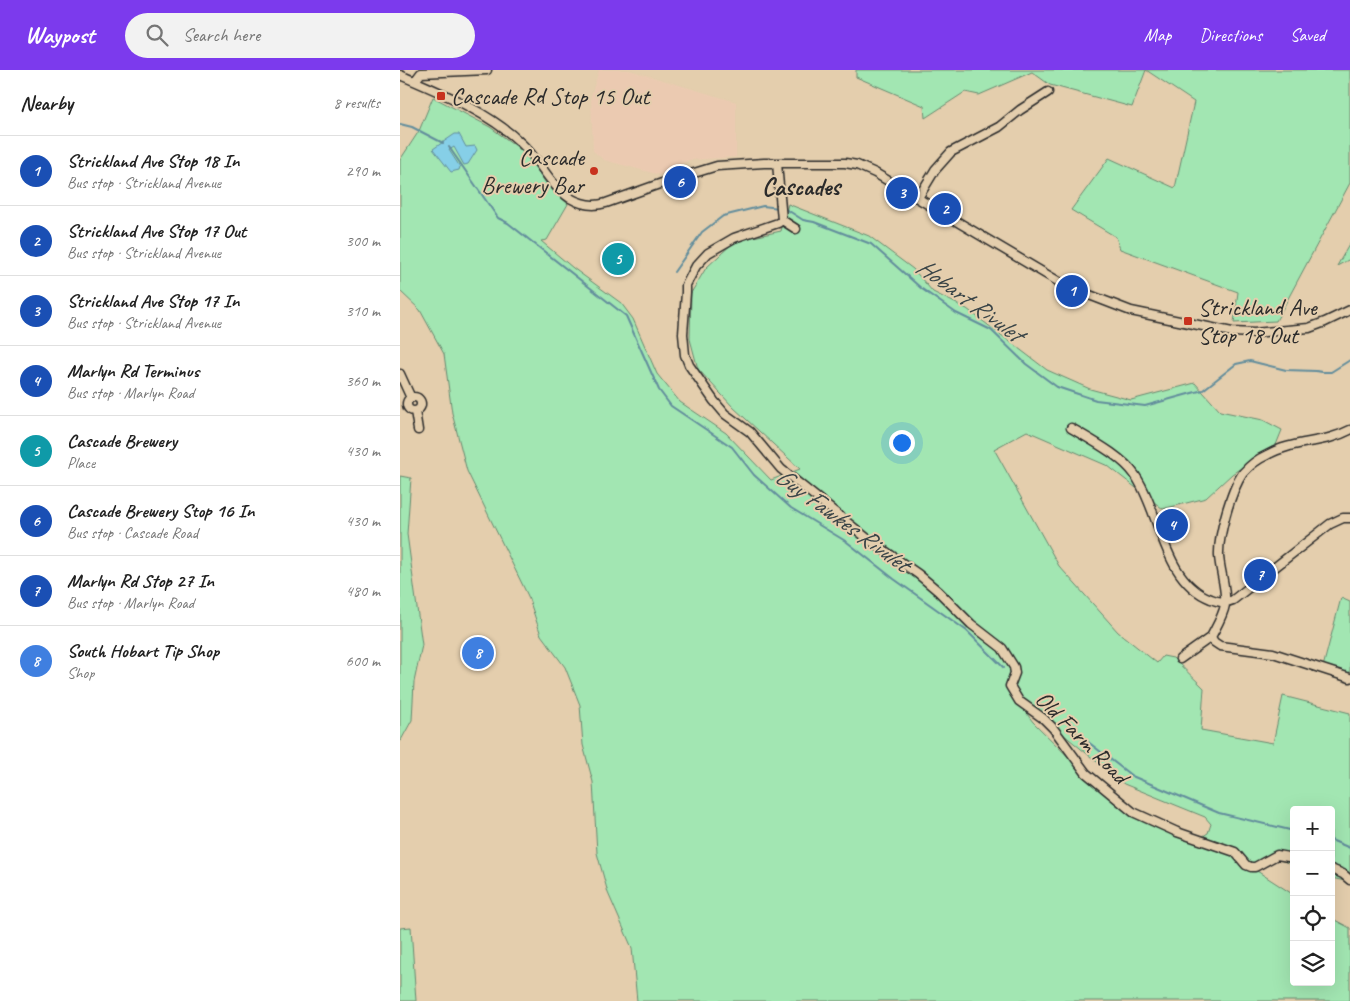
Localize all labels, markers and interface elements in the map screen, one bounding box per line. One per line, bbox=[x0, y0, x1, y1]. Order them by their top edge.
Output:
search box bbox=[125, 13, 475, 58]
text: Waypost bbox=[25, 20, 95, 50]
icon: search bbox=[143, 21, 171, 49]
text: Search here bbox=[183, 23, 260, 47]
text: Map bbox=[1144, 24, 1171, 46]
text: Directions bbox=[1199, 24, 1262, 46]
text: Saved bbox=[1290, 24, 1325, 46]
place label: Cascade Rd Stop 15 Out bbox=[451, 81, 651, 111]
text: Nearby bbox=[20, 90, 73, 116]
marker: Cascade Rd Stop 15 Out bbox=[435, 90, 447, 102]
text: 8 results bbox=[333, 93, 380, 113]
place label: Cascade Brewery Bar bbox=[481, 142, 586, 200]
text: Strickland Ave Stop 18 In bbox=[67, 149, 239, 173]
text: 1 bbox=[32, 161, 40, 181]
text: 290 m bbox=[346, 161, 380, 181]
pin: 6 bbox=[664, 163, 696, 201]
marker: Cascade Brewery Bar bbox=[588, 165, 600, 177]
district label: Cascades bbox=[762, 171, 842, 203]
text: Bus stop · Strickland Avenue bbox=[67, 173, 221, 193]
pin: 3 bbox=[886, 174, 918, 212]
pin: 2 bbox=[929, 190, 961, 228]
text: Strickland Ave Stop 17 Out bbox=[67, 219, 246, 243]
text: 2 bbox=[32, 231, 40, 251]
text: 300 m bbox=[346, 231, 380, 251]
pin: 5 bbox=[602, 240, 634, 278]
text: Bus stop · Strickland Avenue bbox=[67, 243, 221, 263]
water label: Hobart Rivulet bbox=[910, 251, 1034, 353]
pin: 1 bbox=[1056, 272, 1088, 310]
text: Strickland Ave Stop 17 In bbox=[67, 289, 239, 313]
place label: Strickland Ave Stop 18 Out bbox=[1198, 292, 1319, 350]
text: 3 bbox=[32, 301, 40, 321]
text: 310 m bbox=[346, 301, 380, 321]
text: Bus stop · Strickland Avenue bbox=[67, 313, 221, 333]
marker: Strickland Ave Stop 18 Out bbox=[1182, 315, 1194, 327]
text: Marlyn Rd Terminus bbox=[67, 359, 199, 383]
text: 4 bbox=[32, 371, 40, 391]
text: 360 m bbox=[346, 371, 380, 391]
text: Bus stop · Marlyn Road bbox=[67, 383, 194, 403]
text: Cascade Brewery bbox=[67, 429, 177, 453]
your location bbox=[889, 430, 915, 456]
text: 5 bbox=[33, 441, 39, 461]
text: 430 m bbox=[346, 441, 380, 461]
text: Place bbox=[67, 453, 95, 473]
water label: Guy Fawkes Rivulet bbox=[769, 460, 920, 582]
text: Cascade Brewery Stop 16 In bbox=[67, 499, 254, 523]
pin: 4 bbox=[1156, 506, 1188, 544]
text: 6 bbox=[32, 511, 40, 531]
text: 430 m bbox=[346, 511, 380, 531]
text: Bus stop · Cascade Road bbox=[67, 523, 198, 543]
pin: 7 bbox=[1244, 556, 1276, 594]
text: Marlyn Rd Stop 27 In bbox=[67, 569, 214, 593]
text: 7 bbox=[32, 581, 40, 601]
text: 480 m bbox=[346, 581, 380, 601]
text: Bus stop · Marlyn Road bbox=[67, 593, 194, 613]
pin: 8 bbox=[462, 634, 494, 672]
text: South Hobart Tip Shop bbox=[67, 639, 219, 663]
text: 8 bbox=[32, 651, 40, 671]
text: 600 m bbox=[346, 651, 380, 671]
text: Shop bbox=[67, 663, 94, 683]
street label: Old Farm Road bbox=[1029, 684, 1138, 793]
map controls bbox=[1290, 806, 1335, 986]
button: + bbox=[1290, 806, 1335, 851]
button: − bbox=[1290, 851, 1335, 896]
button: locate bbox=[1290, 896, 1335, 941]
button: layers bbox=[1290, 941, 1335, 986]

